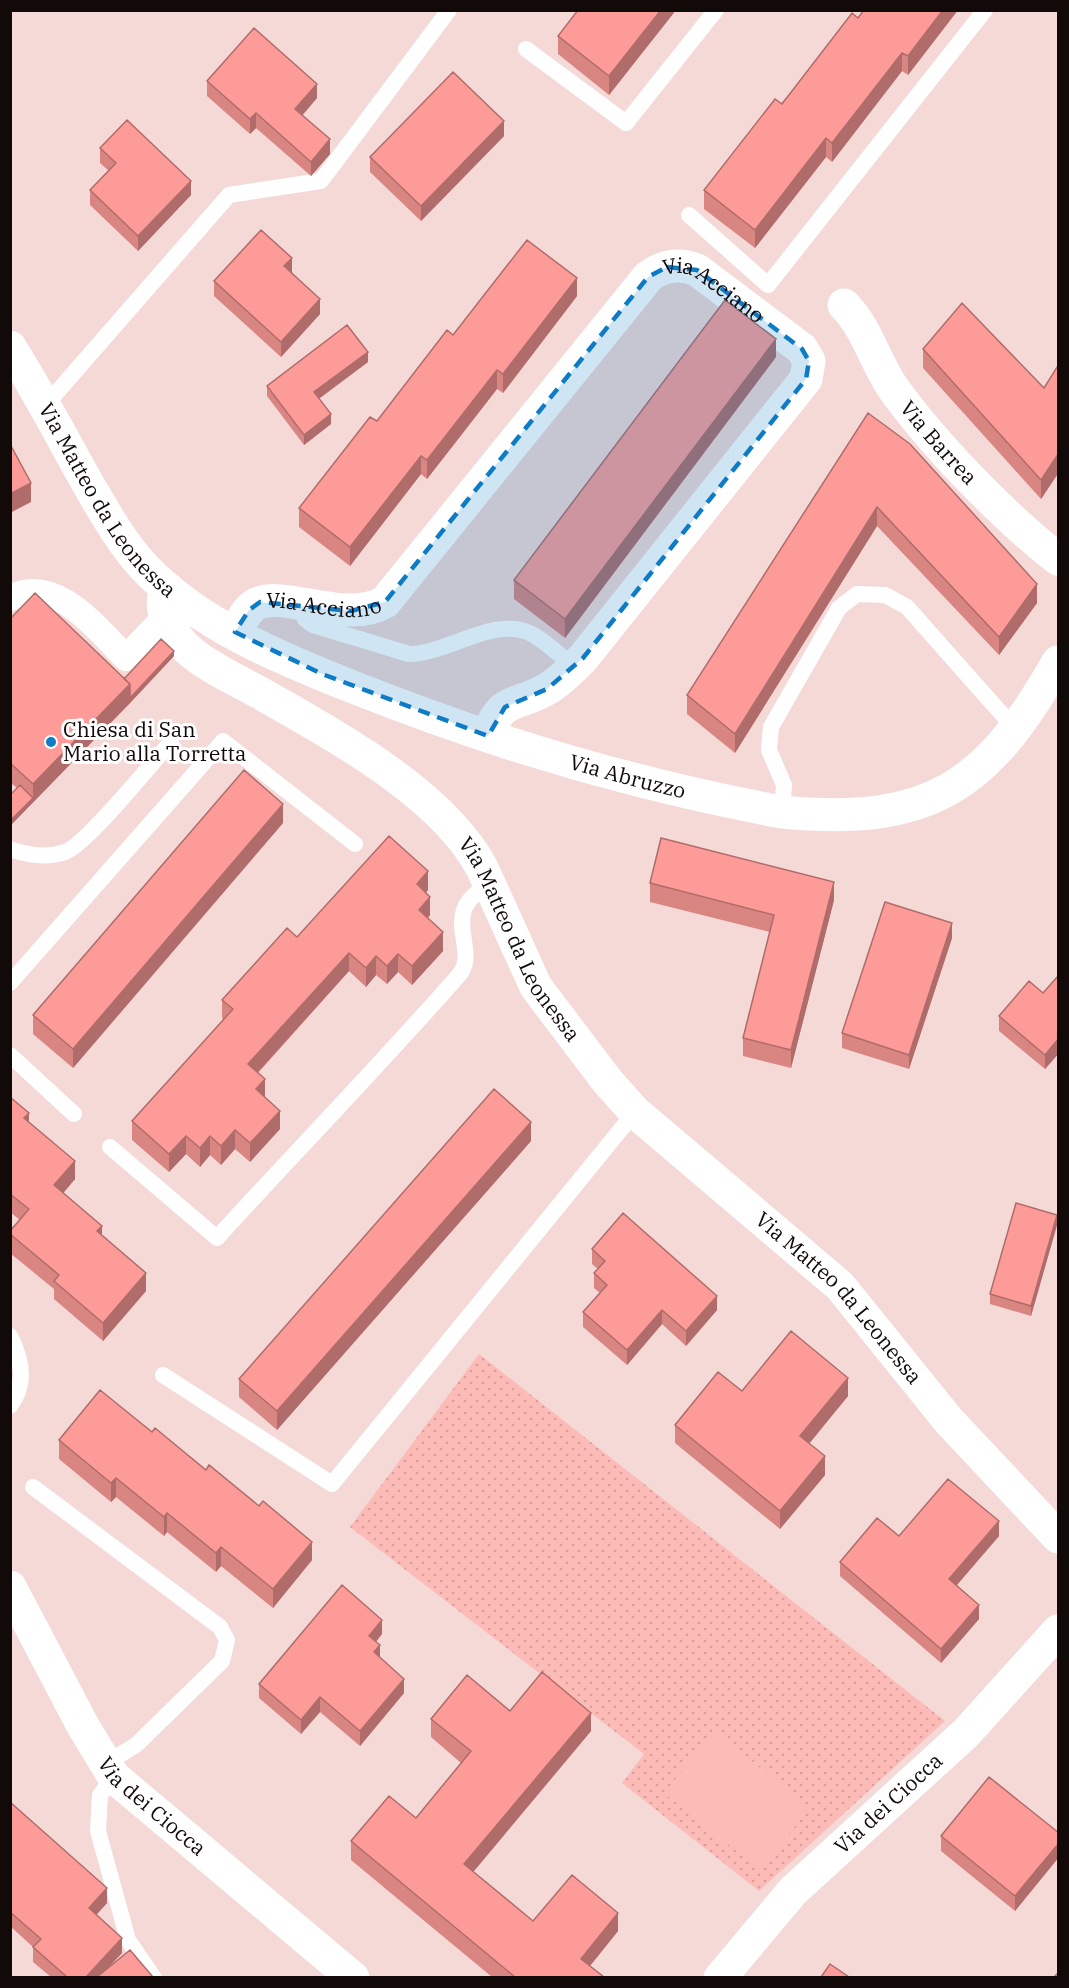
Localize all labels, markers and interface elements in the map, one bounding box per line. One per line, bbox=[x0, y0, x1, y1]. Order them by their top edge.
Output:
street label: Via Acciano bbox=[660, 251, 771, 329]
street label: Via Barrea bbox=[894, 394, 984, 491]
street label: Via Matteo da Leonessa bbox=[33, 397, 182, 603]
street label: Via Acciano bbox=[266, 585, 385, 623]
place label: Chiesa di San Mario alla Torretta bbox=[63, 715, 246, 767]
marker: Chiesa di San Mario alla Torretta bbox=[44, 735, 58, 749]
street label: Via Abruzzo bbox=[566, 747, 689, 804]
street label: Via Matteo da Leonessa bbox=[453, 831, 587, 1047]
street label: Via Matteo da Leonessa bbox=[750, 1205, 929, 1390]
street label: Via dei Ciocca bbox=[828, 1746, 948, 1860]
street label: Via dei Ciocca bbox=[92, 1751, 212, 1862]

